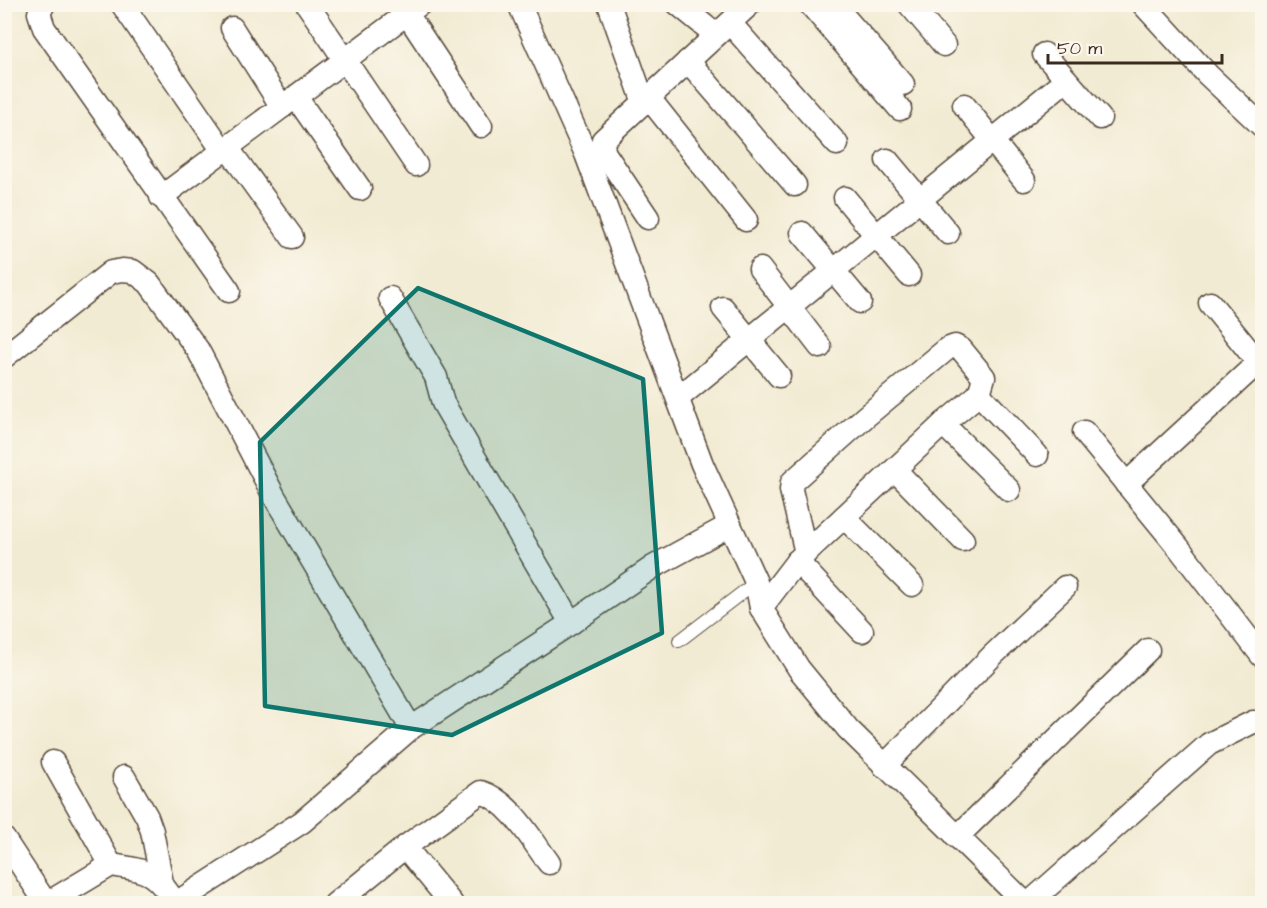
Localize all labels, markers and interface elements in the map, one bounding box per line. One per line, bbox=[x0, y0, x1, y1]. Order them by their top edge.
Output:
scale bar bbox=[1048, 27, 1222, 65]
text: 50 m bbox=[1057, 36, 1102, 61]

